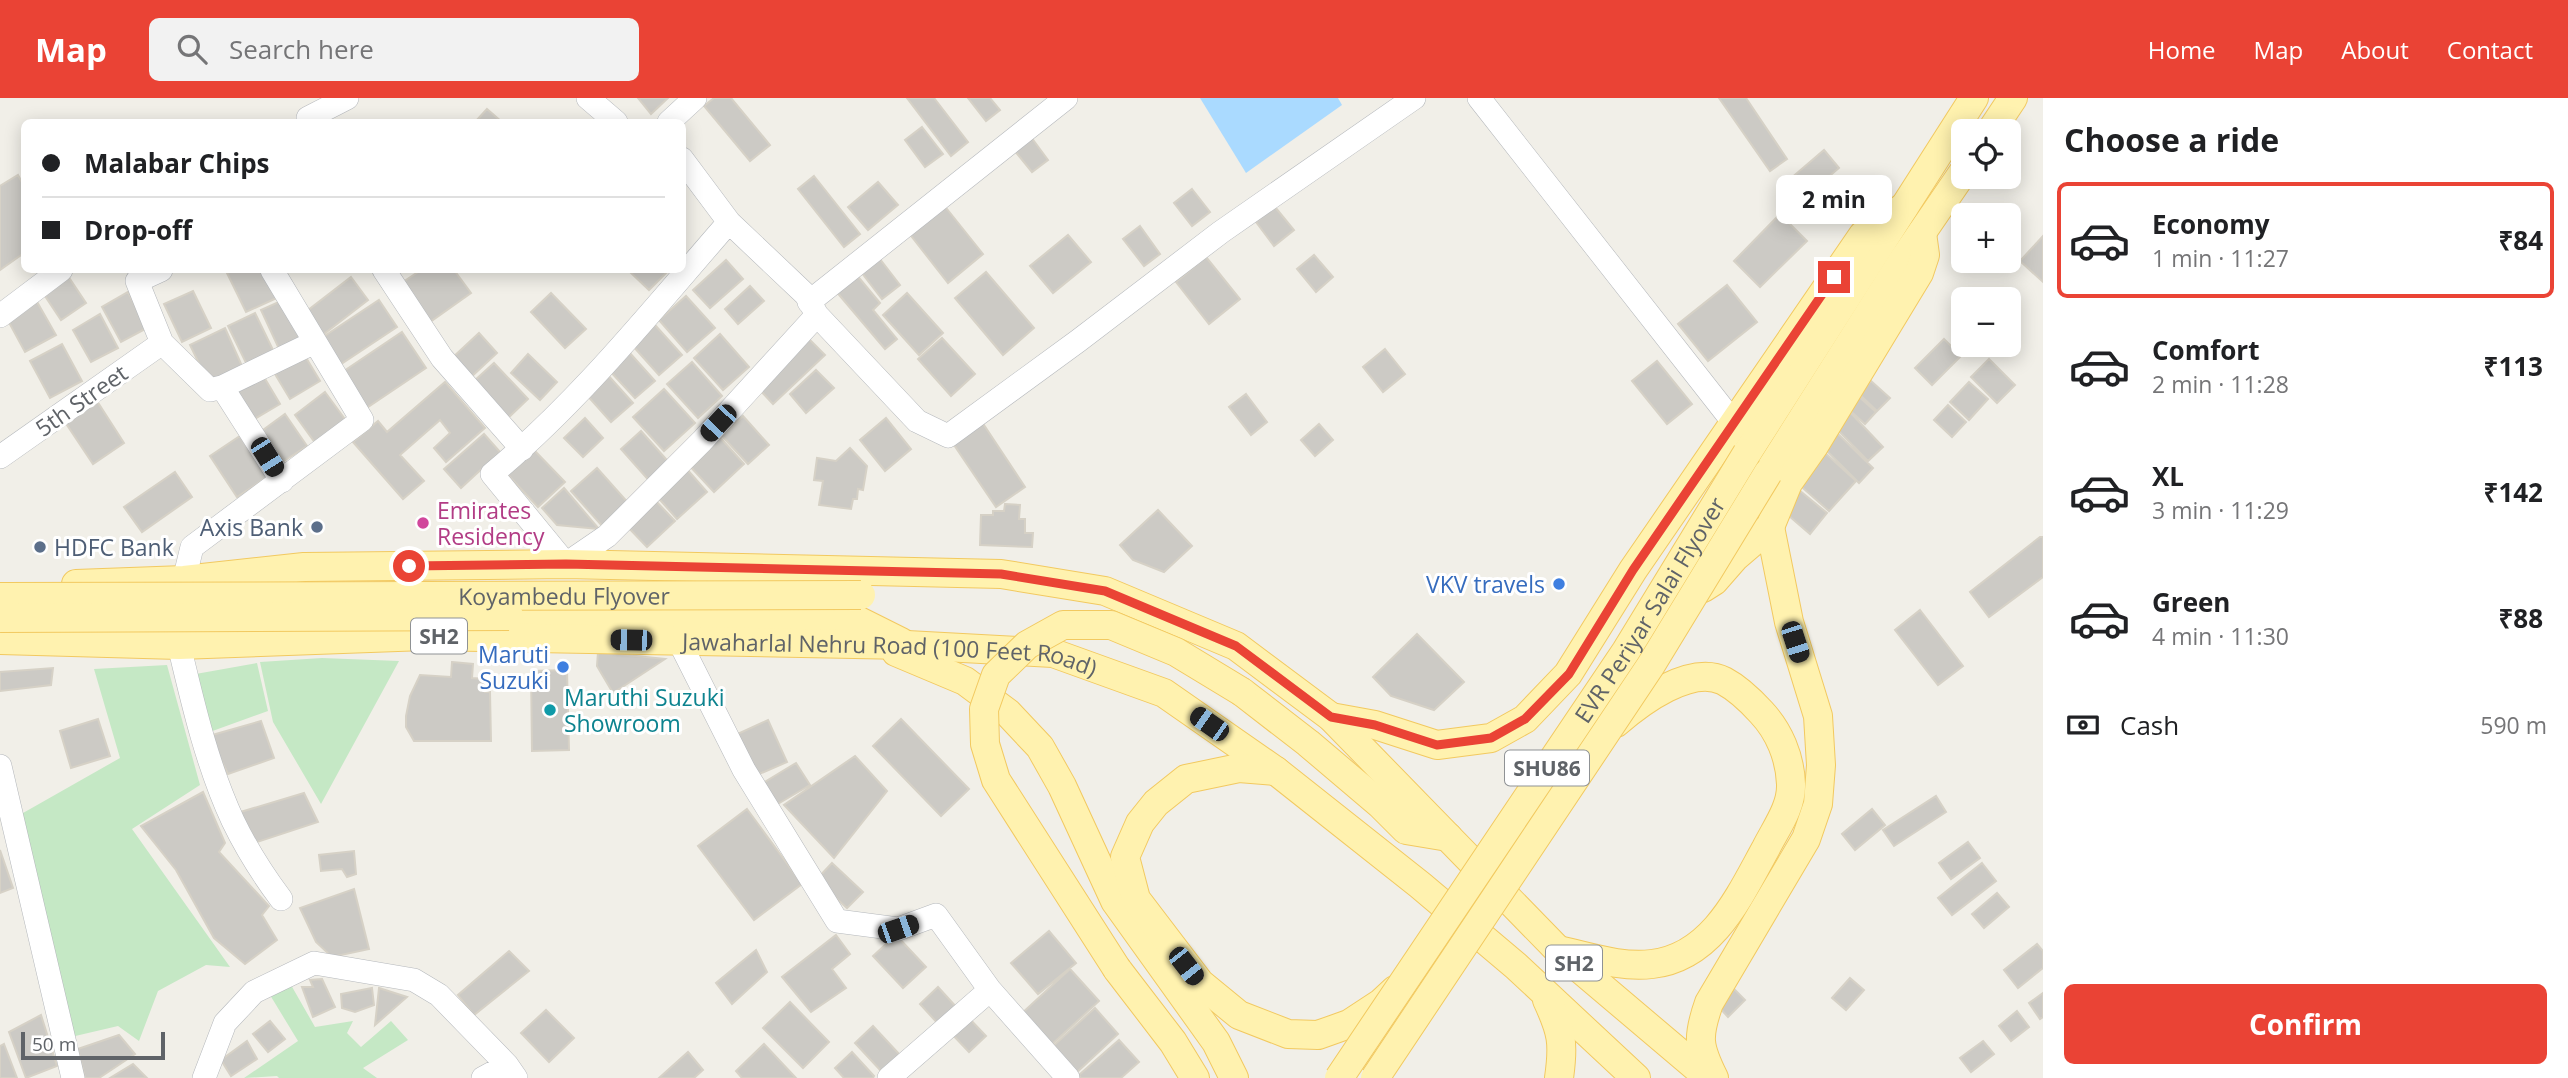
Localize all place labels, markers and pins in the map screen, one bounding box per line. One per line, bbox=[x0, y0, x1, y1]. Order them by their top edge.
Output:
place label: Emirates Residency bbox=[437, 494, 545, 552]
place label: Axis Bank bbox=[200, 511, 303, 543]
marker: Emirates Residency bbox=[415, 515, 431, 531]
marker: Axis Bank bbox=[309, 519, 325, 535]
place label: HDFC Bank bbox=[54, 531, 174, 563]
marker: HDFC Bank bbox=[32, 539, 48, 555]
place label: VKV travels bbox=[1426, 568, 1545, 600]
marker: VKV travels bbox=[1551, 576, 1567, 592]
place label: Maruti Suzuki bbox=[478, 638, 549, 696]
marker: Maruti Suzuki bbox=[555, 659, 571, 675]
place label: Maruthi Suzuki Showroom bbox=[564, 681, 725, 739]
marker: Maruthi Suzuki Showroom bbox=[542, 702, 558, 718]

